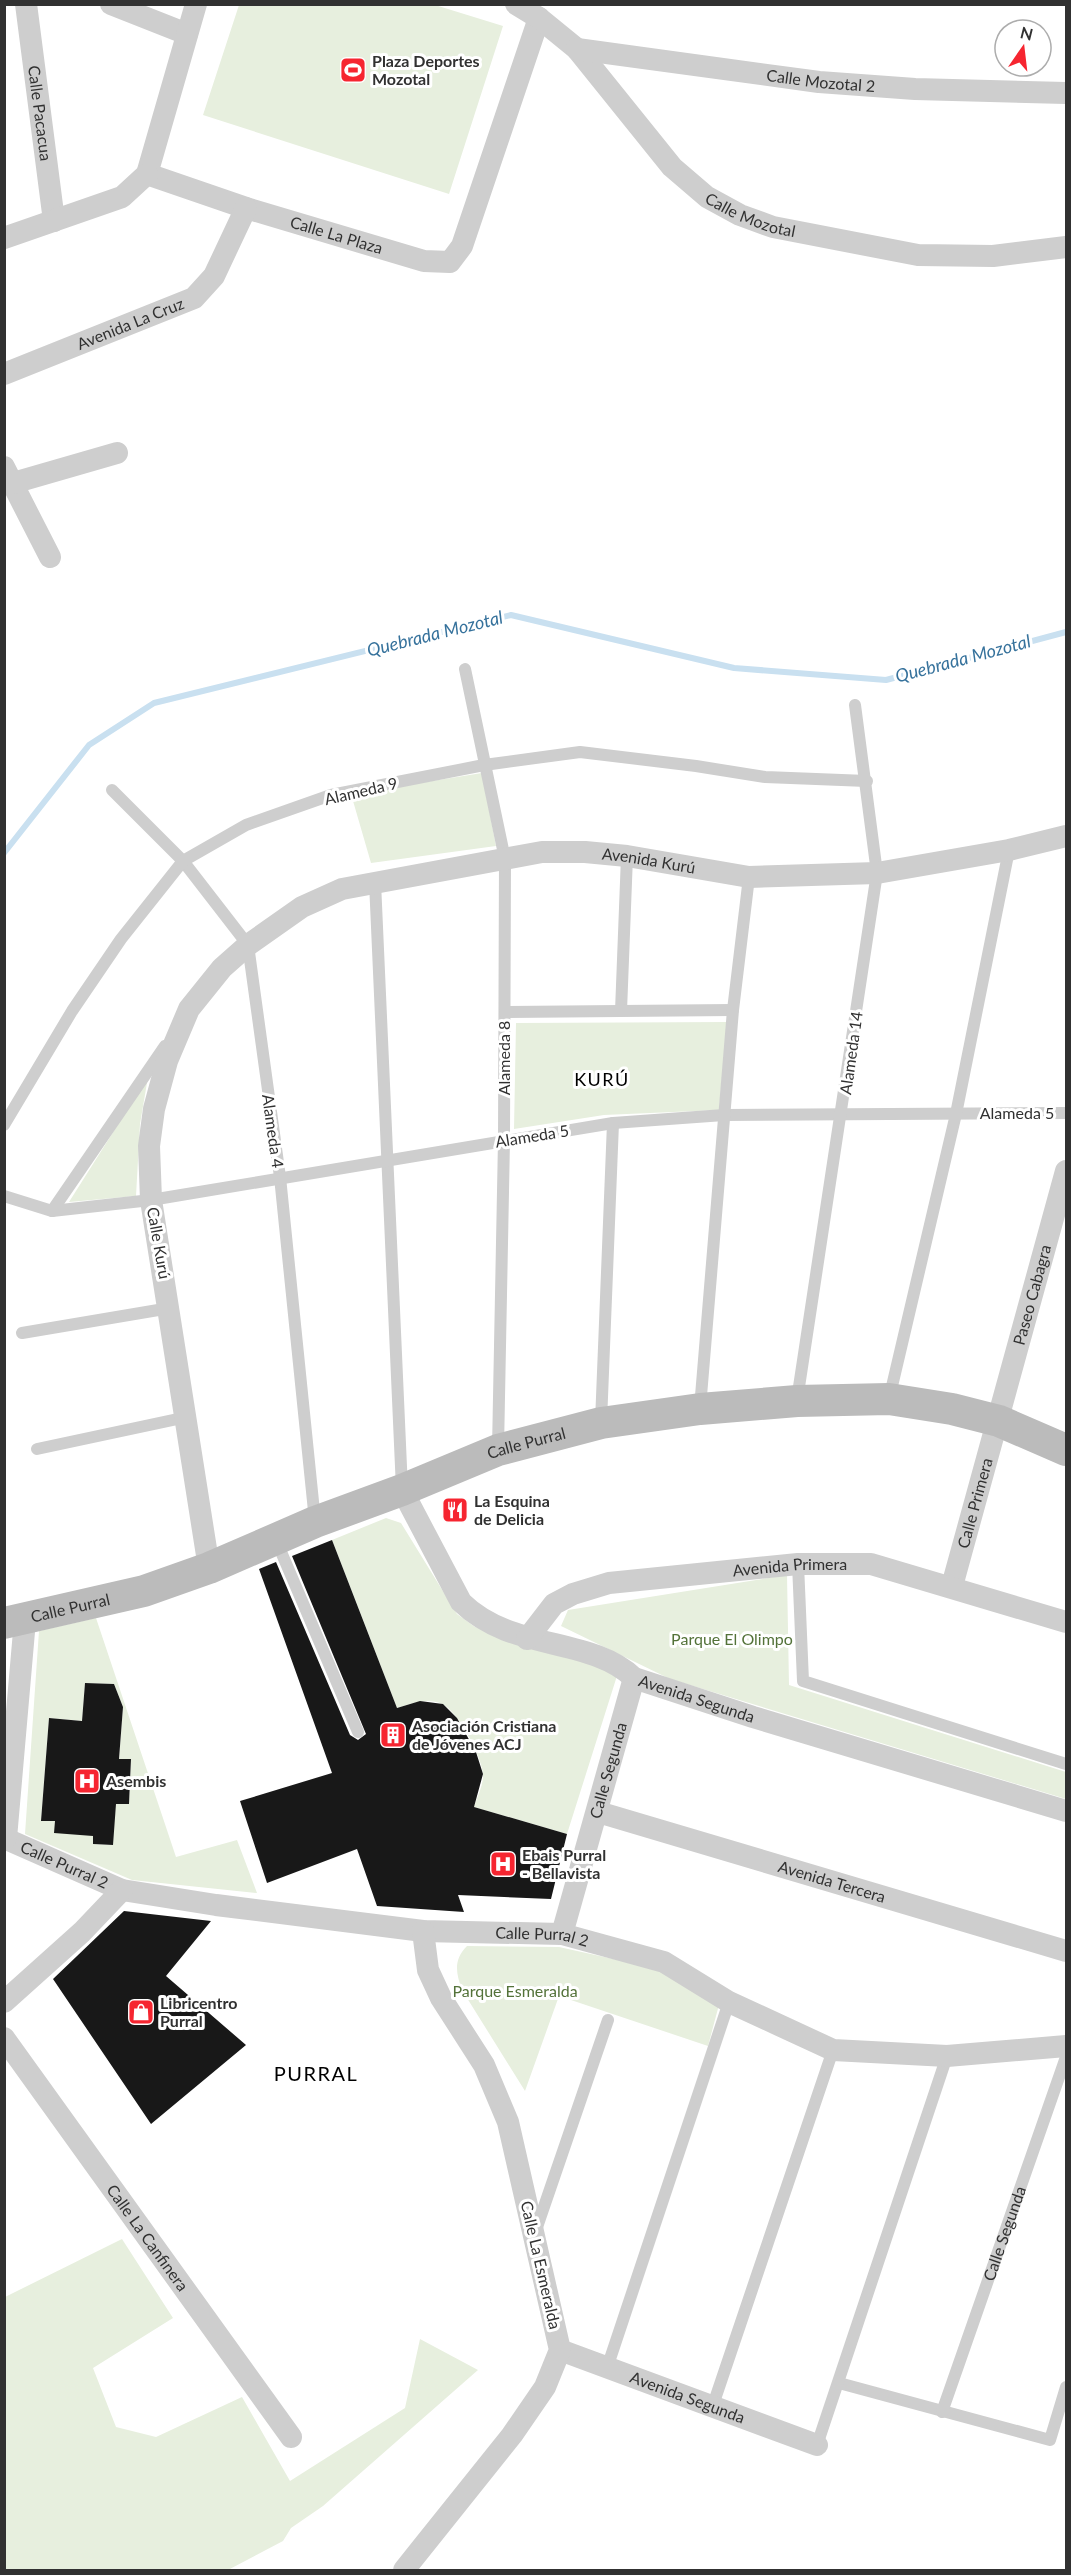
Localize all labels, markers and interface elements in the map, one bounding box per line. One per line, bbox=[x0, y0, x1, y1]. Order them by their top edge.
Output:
north arrow bbox=[993, 18, 1053, 78]
text: N bbox=[1018, 22, 1035, 44]
place label: Plaza Deportes Mozotal bbox=[372, 51, 480, 88]
sports icon: Plaza Deportes Mozotal bbox=[338, 55, 368, 85]
street label: Calle Pacacua bbox=[25, 64, 56, 162]
street label: Calle Mozotal 2 bbox=[765, 65, 876, 95]
street label: Calle Mozotal bbox=[702, 188, 797, 240]
street label: Calle La Plaza bbox=[288, 212, 385, 257]
street label: Avenida La Cruz bbox=[74, 293, 186, 353]
water label: Quebrada Mozotal bbox=[365, 606, 505, 661]
water label: Quebrada Mozotal bbox=[893, 629, 1033, 687]
street label: Alameda 9 bbox=[322, 773, 399, 808]
street label: Avenida Kurú bbox=[601, 844, 697, 877]
street label: Alameda 14 bbox=[835, 1010, 866, 1096]
street label: Alameda 8 bbox=[494, 1021, 513, 1095]
district label: KURÚ bbox=[574, 1068, 630, 1090]
street label: Alameda 4 bbox=[259, 1093, 288, 1169]
street label: Alameda 5 bbox=[980, 1103, 1054, 1122]
street label: Alameda 5 bbox=[494, 1120, 570, 1151]
street label: Calle Kurú bbox=[144, 1206, 175, 1280]
street label: Paseo Cabagra bbox=[1009, 1242, 1054, 1347]
street label: Calle Purral bbox=[484, 1423, 567, 1463]
street label: Calle Primera bbox=[953, 1455, 996, 1550]
place label: La Esquina de Delicia bbox=[474, 1491, 550, 1528]
restaurant icon: La Esquina de Delicia bbox=[440, 1495, 470, 1525]
street label: Avenida Primera bbox=[732, 1554, 847, 1580]
street label: Calle Purral bbox=[29, 1589, 112, 1626]
park label: Parque El Olimpo bbox=[671, 1629, 793, 1648]
street label: Avenida Segunda bbox=[637, 1670, 757, 1726]
place label: Asociación Cristiana de Jóvenes ACJ bbox=[411, 1716, 556, 1753]
building icon: Asociación Cristiana de Jóvenes ACJ bbox=[378, 1720, 408, 1750]
street label: Calle Segunda bbox=[585, 1720, 630, 1820]
hospital icon: Asembis bbox=[72, 1766, 102, 1796]
place label: Asembis bbox=[105, 1771, 166, 1790]
street label: Calle Purral 2 bbox=[18, 1837, 111, 1892]
place label: Ebais Purral - Bellavista bbox=[522, 1845, 606, 1882]
hospital icon: Ebais Purral - Bellavista bbox=[488, 1849, 518, 1879]
street label: Avenida Tercera bbox=[776, 1856, 888, 1906]
street label: Calle Purral 2 bbox=[495, 1923, 591, 1950]
park label: Parque Esmeralda bbox=[452, 1981, 578, 2000]
place label: Libricentro Purral bbox=[160, 1993, 237, 2030]
shop icon: Libricentro Purral bbox=[126, 1997, 156, 2027]
district label: PURRAL bbox=[274, 2061, 358, 2085]
street label: Calle La Canfinera bbox=[103, 2180, 193, 2294]
street label: Calle Segunda bbox=[979, 2184, 1029, 2283]
street label: Calle La Esmeralda bbox=[517, 2199, 565, 2331]
street label: Avenida Segunda bbox=[628, 2367, 748, 2427]

